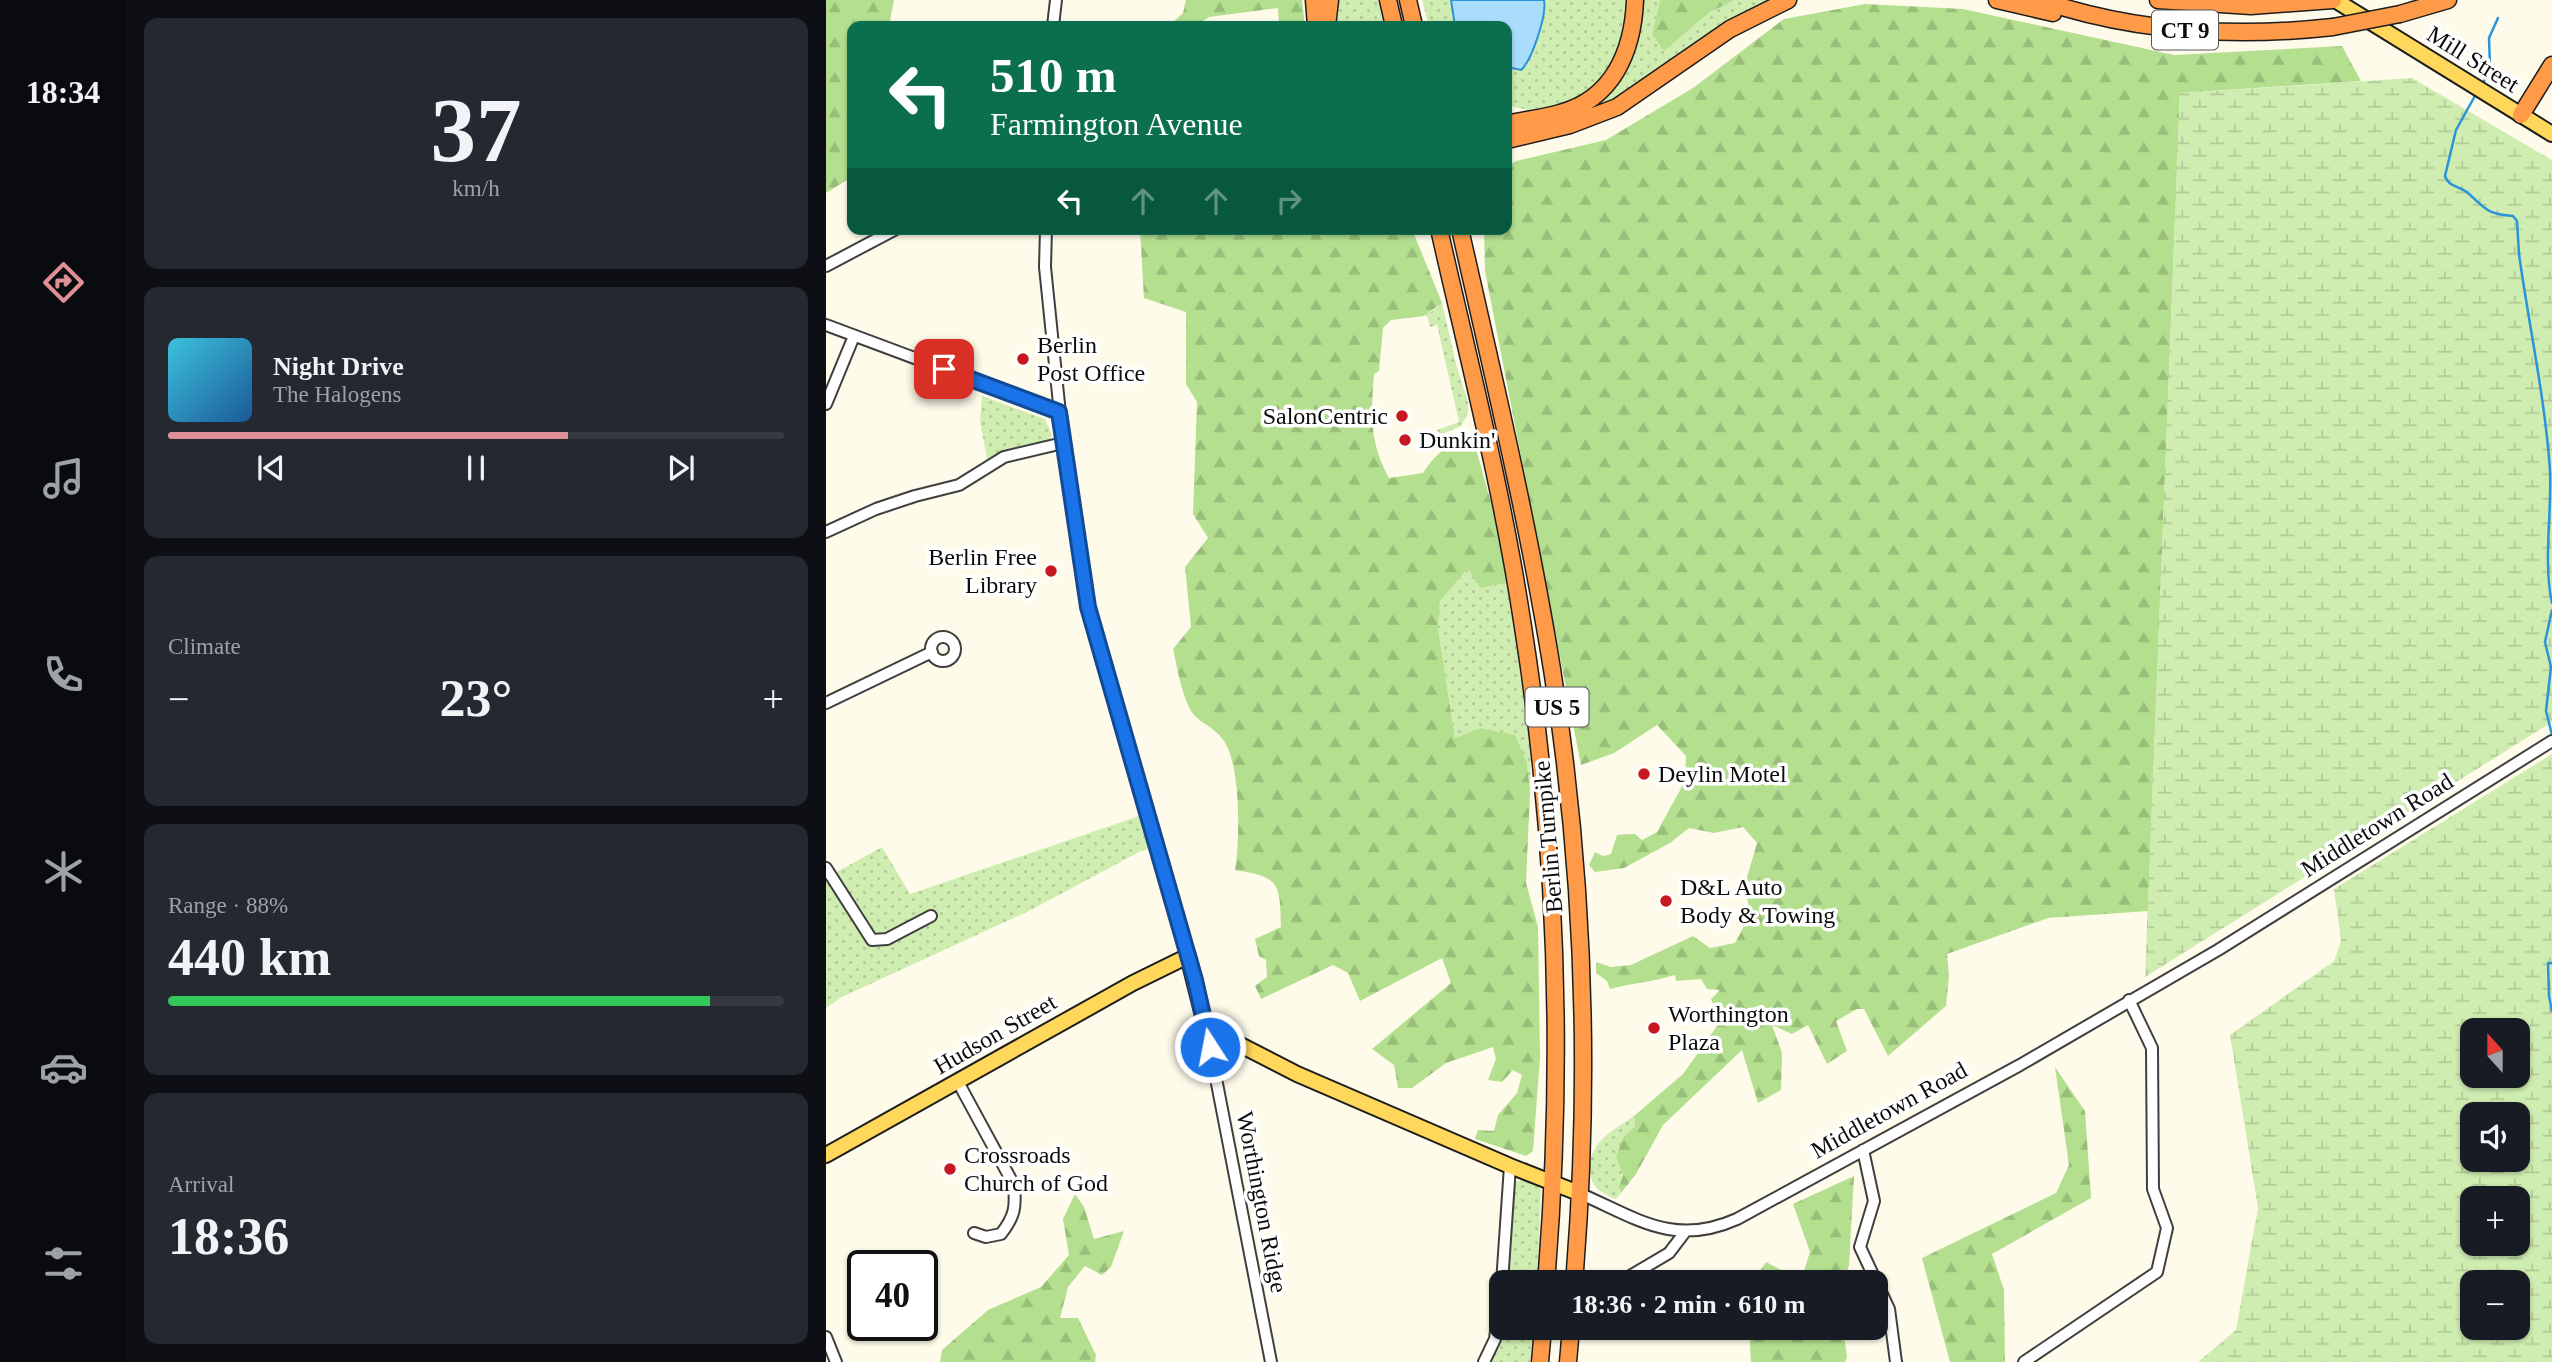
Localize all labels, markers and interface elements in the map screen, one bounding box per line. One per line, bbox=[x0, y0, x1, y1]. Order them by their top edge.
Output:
road number: CT 9 bbox=[2152, 10, 2218, 50]
street label: Mill Street bbox=[2422, 21, 2524, 98]
text: 510 m bbox=[990, 48, 1117, 103]
icon: left bbox=[875, 49, 966, 140]
text: 18:34 bbox=[26, 74, 100, 110]
text: 37 bbox=[431, 80, 522, 181]
text: Farmington Avenue bbox=[990, 106, 1243, 142]
text: km/h bbox=[452, 176, 500, 201]
icon: left bbox=[1051, 182, 1089, 220]
icon: ahead bbox=[1124, 182, 1162, 220]
icon: ahead bbox=[1197, 182, 1235, 220]
icon: right bbox=[1270, 182, 1308, 220]
icon: directions bbox=[39, 258, 88, 307]
place label: Berlin Post Office bbox=[1037, 332, 1145, 386]
pin bbox=[914, 339, 974, 399]
icon: arrive bbox=[925, 350, 963, 388]
marker: Berlin Post Office bbox=[1015, 351, 1031, 367]
text: Night Drive bbox=[273, 352, 404, 381]
text: The Halogens bbox=[273, 382, 401, 407]
place label: SalonCentric bbox=[1263, 403, 1388, 429]
marker: SalonCentric bbox=[1394, 408, 1410, 424]
place label: Dunkin' bbox=[1419, 427, 1495, 453]
marker: Dunkin' bbox=[1397, 432, 1413, 448]
icon: previous bbox=[252, 449, 290, 487]
icon: pause bbox=[457, 449, 495, 487]
icon: next bbox=[662, 449, 700, 487]
icon: music bbox=[39, 454, 88, 503]
place label: Berlin Free Library bbox=[928, 544, 1037, 598]
marker: Berlin Free Library bbox=[1043, 563, 1059, 579]
text: Climate bbox=[168, 634, 241, 659]
icon: phone bbox=[39, 650, 88, 699]
text: 23° bbox=[440, 670, 512, 727]
text: − bbox=[168, 678, 189, 720]
text: + bbox=[763, 678, 784, 720]
road number: US 5 bbox=[1526, 688, 1588, 726]
street label: Berlin Turnpike bbox=[1528, 760, 1568, 914]
place label: Deylin Motel bbox=[1658, 761, 1787, 787]
marker: Deylin Motel bbox=[1636, 766, 1652, 782]
street label: Middletown Road bbox=[2296, 768, 2458, 882]
icon: climate bbox=[39, 847, 88, 896]
place label: D&L Auto Body & Towing bbox=[1680, 874, 1835, 928]
text: Range · 88% bbox=[168, 893, 288, 918]
marker: D&L Auto Body & Towing bbox=[1658, 893, 1674, 909]
text: 440 km bbox=[168, 929, 331, 986]
street label: Hudson Street bbox=[929, 988, 1061, 1079]
place label: Worthington Plaza bbox=[1668, 1001, 1789, 1055]
position arrow bbox=[1173, 1010, 1247, 1084]
north arrow bbox=[2460, 1018, 2530, 1088]
map controls bbox=[2460, 1018, 2530, 1340]
marker: Worthington Plaza bbox=[1646, 1020, 1662, 1036]
icon: car bbox=[39, 1043, 88, 1092]
street label: Middletown Road bbox=[1807, 1056, 1971, 1164]
button: sound bbox=[2460, 1102, 2530, 1172]
street label: Worthington Ridge bbox=[1232, 1109, 1292, 1295]
place label: Crossroads Church of God bbox=[964, 1142, 1108, 1196]
marker: Crossroads Church of God bbox=[942, 1161, 958, 1177]
text: Arrival bbox=[168, 1172, 234, 1197]
button: + bbox=[2460, 1186, 2530, 1256]
text: 18:36 bbox=[168, 1208, 289, 1265]
icon: filters bbox=[39, 1239, 88, 1288]
speed limit sign: 40 bbox=[847, 1250, 938, 1341]
button: − bbox=[2460, 1270, 2530, 1340]
text: 18:36 · 2 min · 610 m bbox=[1572, 1290, 1806, 1319]

